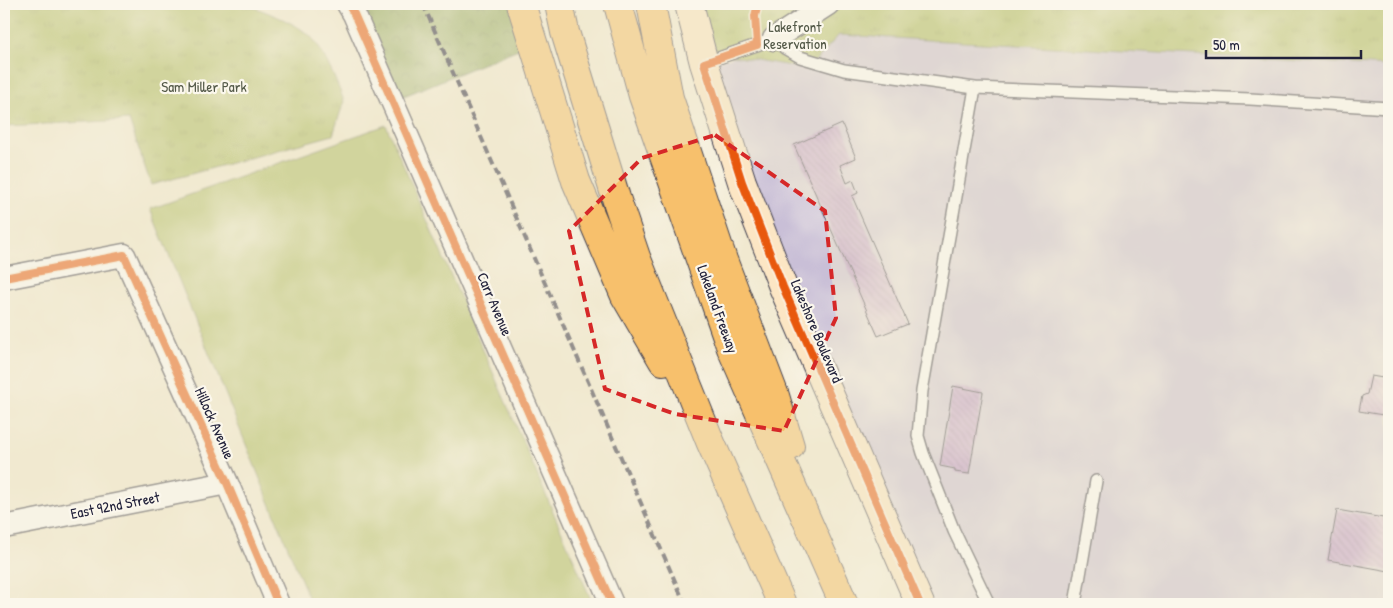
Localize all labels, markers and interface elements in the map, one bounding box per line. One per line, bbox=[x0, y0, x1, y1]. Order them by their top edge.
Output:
park label: Lakefront Reservation bbox=[763, 16, 827, 54]
scale bar bbox=[1206, 28, 1360, 60]
text: 50 m bbox=[1213, 34, 1240, 55]
park label: Sam Miller Park bbox=[161, 76, 247, 97]
street label: Lakeland Freeway bbox=[692, 262, 744, 356]
street label: Carr Avenue bbox=[472, 269, 518, 339]
street label: Lakeshore Boulevard bbox=[786, 276, 848, 386]
street label: Hillock Avenue bbox=[190, 384, 240, 462]
street label: East 92nd Street bbox=[69, 486, 162, 524]

